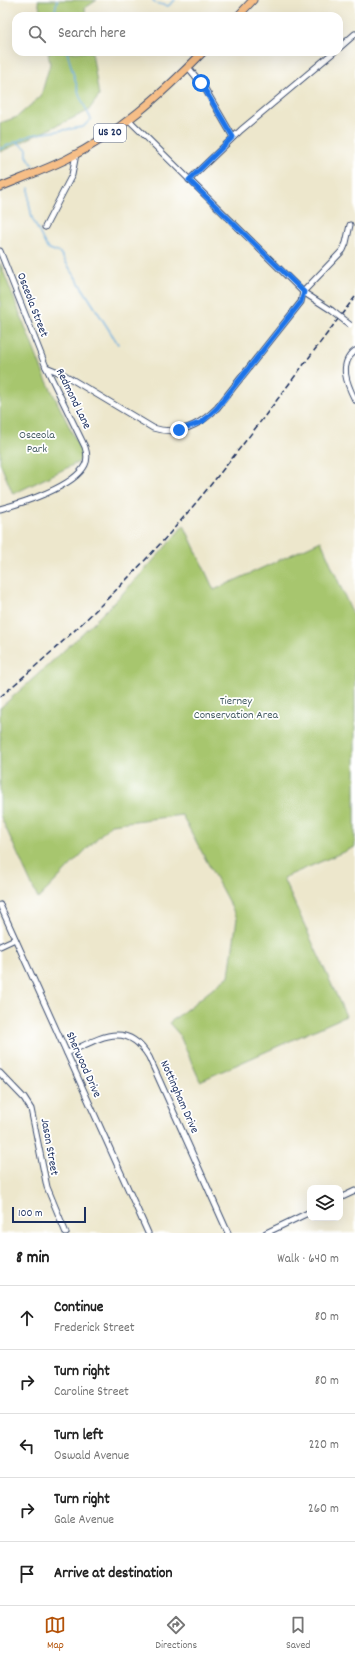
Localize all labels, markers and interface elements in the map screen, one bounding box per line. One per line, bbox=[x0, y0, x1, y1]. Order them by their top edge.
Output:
search box bbox=[12, 12, 343, 56]
icon: search bbox=[26, 23, 48, 45]
text: Search here bbox=[58, 23, 126, 45]
route start bbox=[192, 74, 210, 92]
road number: US 20 bbox=[94, 124, 126, 142]
street label: Osceola Street bbox=[12, 270, 52, 340]
street label: Redmond Lane bbox=[51, 366, 95, 432]
route end bbox=[170, 421, 188, 439]
park label: Osceola Park bbox=[19, 427, 55, 458]
park label: Tierney Conservation Area bbox=[194, 693, 279, 724]
street label: Sherwood Drive bbox=[61, 1029, 105, 1101]
street label: Nottingham Drive bbox=[155, 1058, 203, 1136]
street label: Jason Street bbox=[36, 1117, 62, 1178]
map controls bbox=[307, 1185, 343, 1221]
button: layers bbox=[307, 1185, 343, 1221]
scale bar bbox=[12, 1205, 86, 1224]
text: 100 m bbox=[18, 1206, 42, 1222]
text: 8 min bbox=[16, 1247, 49, 1271]
text: Walk · 640 m bbox=[277, 1250, 339, 1269]
text: Continue bbox=[54, 1297, 103, 1319]
icon: ahead bbox=[16, 1307, 38, 1329]
text: 80 m bbox=[315, 1308, 339, 1327]
text: Frederick Street bbox=[54, 1319, 134, 1338]
text: Turn right bbox=[54, 1361, 110, 1383]
icon: right bbox=[16, 1371, 38, 1393]
text: 80 m bbox=[315, 1372, 339, 1391]
text: Caroline Street bbox=[54, 1383, 129, 1402]
text: Turn left bbox=[54, 1425, 103, 1447]
icon: left bbox=[16, 1435, 38, 1457]
text: 220 m bbox=[309, 1436, 339, 1455]
text: Oswald Avenue bbox=[54, 1447, 129, 1466]
text: Turn right bbox=[54, 1489, 110, 1511]
icon: right bbox=[16, 1499, 38, 1521]
text: 260 m bbox=[308, 1500, 339, 1519]
text: Gale Avenue bbox=[54, 1511, 114, 1530]
icon: arrive bbox=[16, 1563, 38, 1585]
text: Arrive at destination bbox=[54, 1563, 172, 1585]
tab: Map bbox=[44, 1614, 66, 1654]
tab: Directions bbox=[155, 1614, 197, 1654]
tab: Saved bbox=[286, 1614, 311, 1654]

